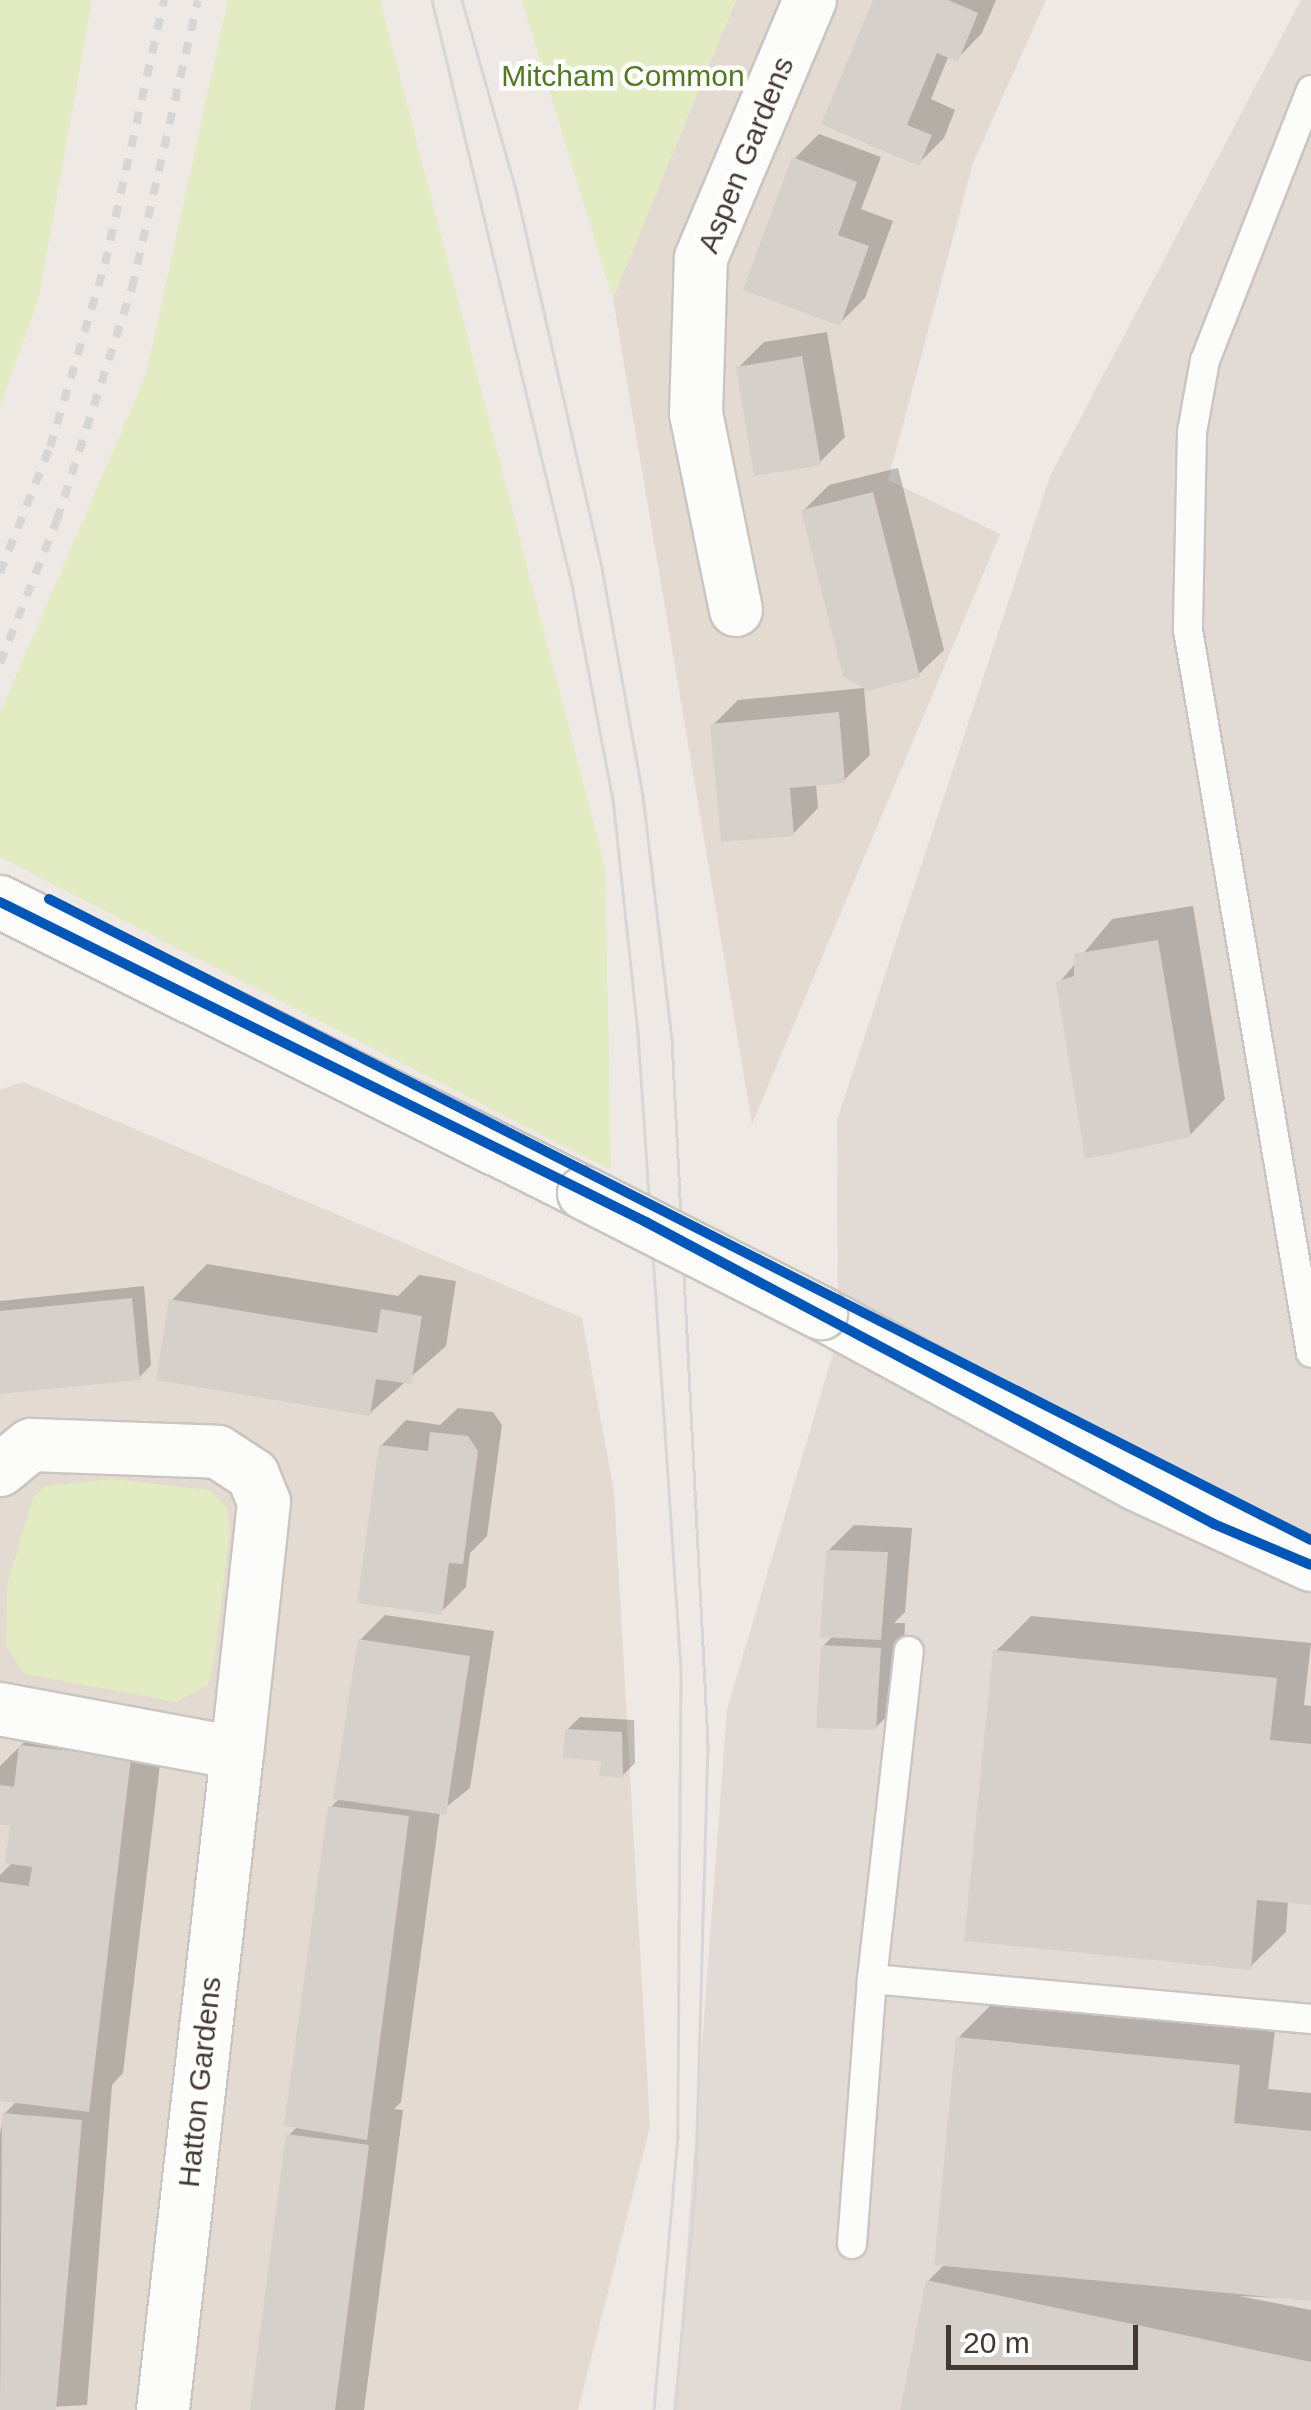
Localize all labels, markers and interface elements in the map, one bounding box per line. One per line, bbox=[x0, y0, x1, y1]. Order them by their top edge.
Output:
street label: Aspen Gardens bbox=[690, 52, 802, 258]
park label: Mitcham Common bbox=[501, 58, 745, 94]
street label: Hatton Gardens bbox=[171, 1975, 229, 2189]
scale bar bbox=[951, 2305, 1144, 2367]
text: 20 m bbox=[963, 2326, 1030, 2359]

